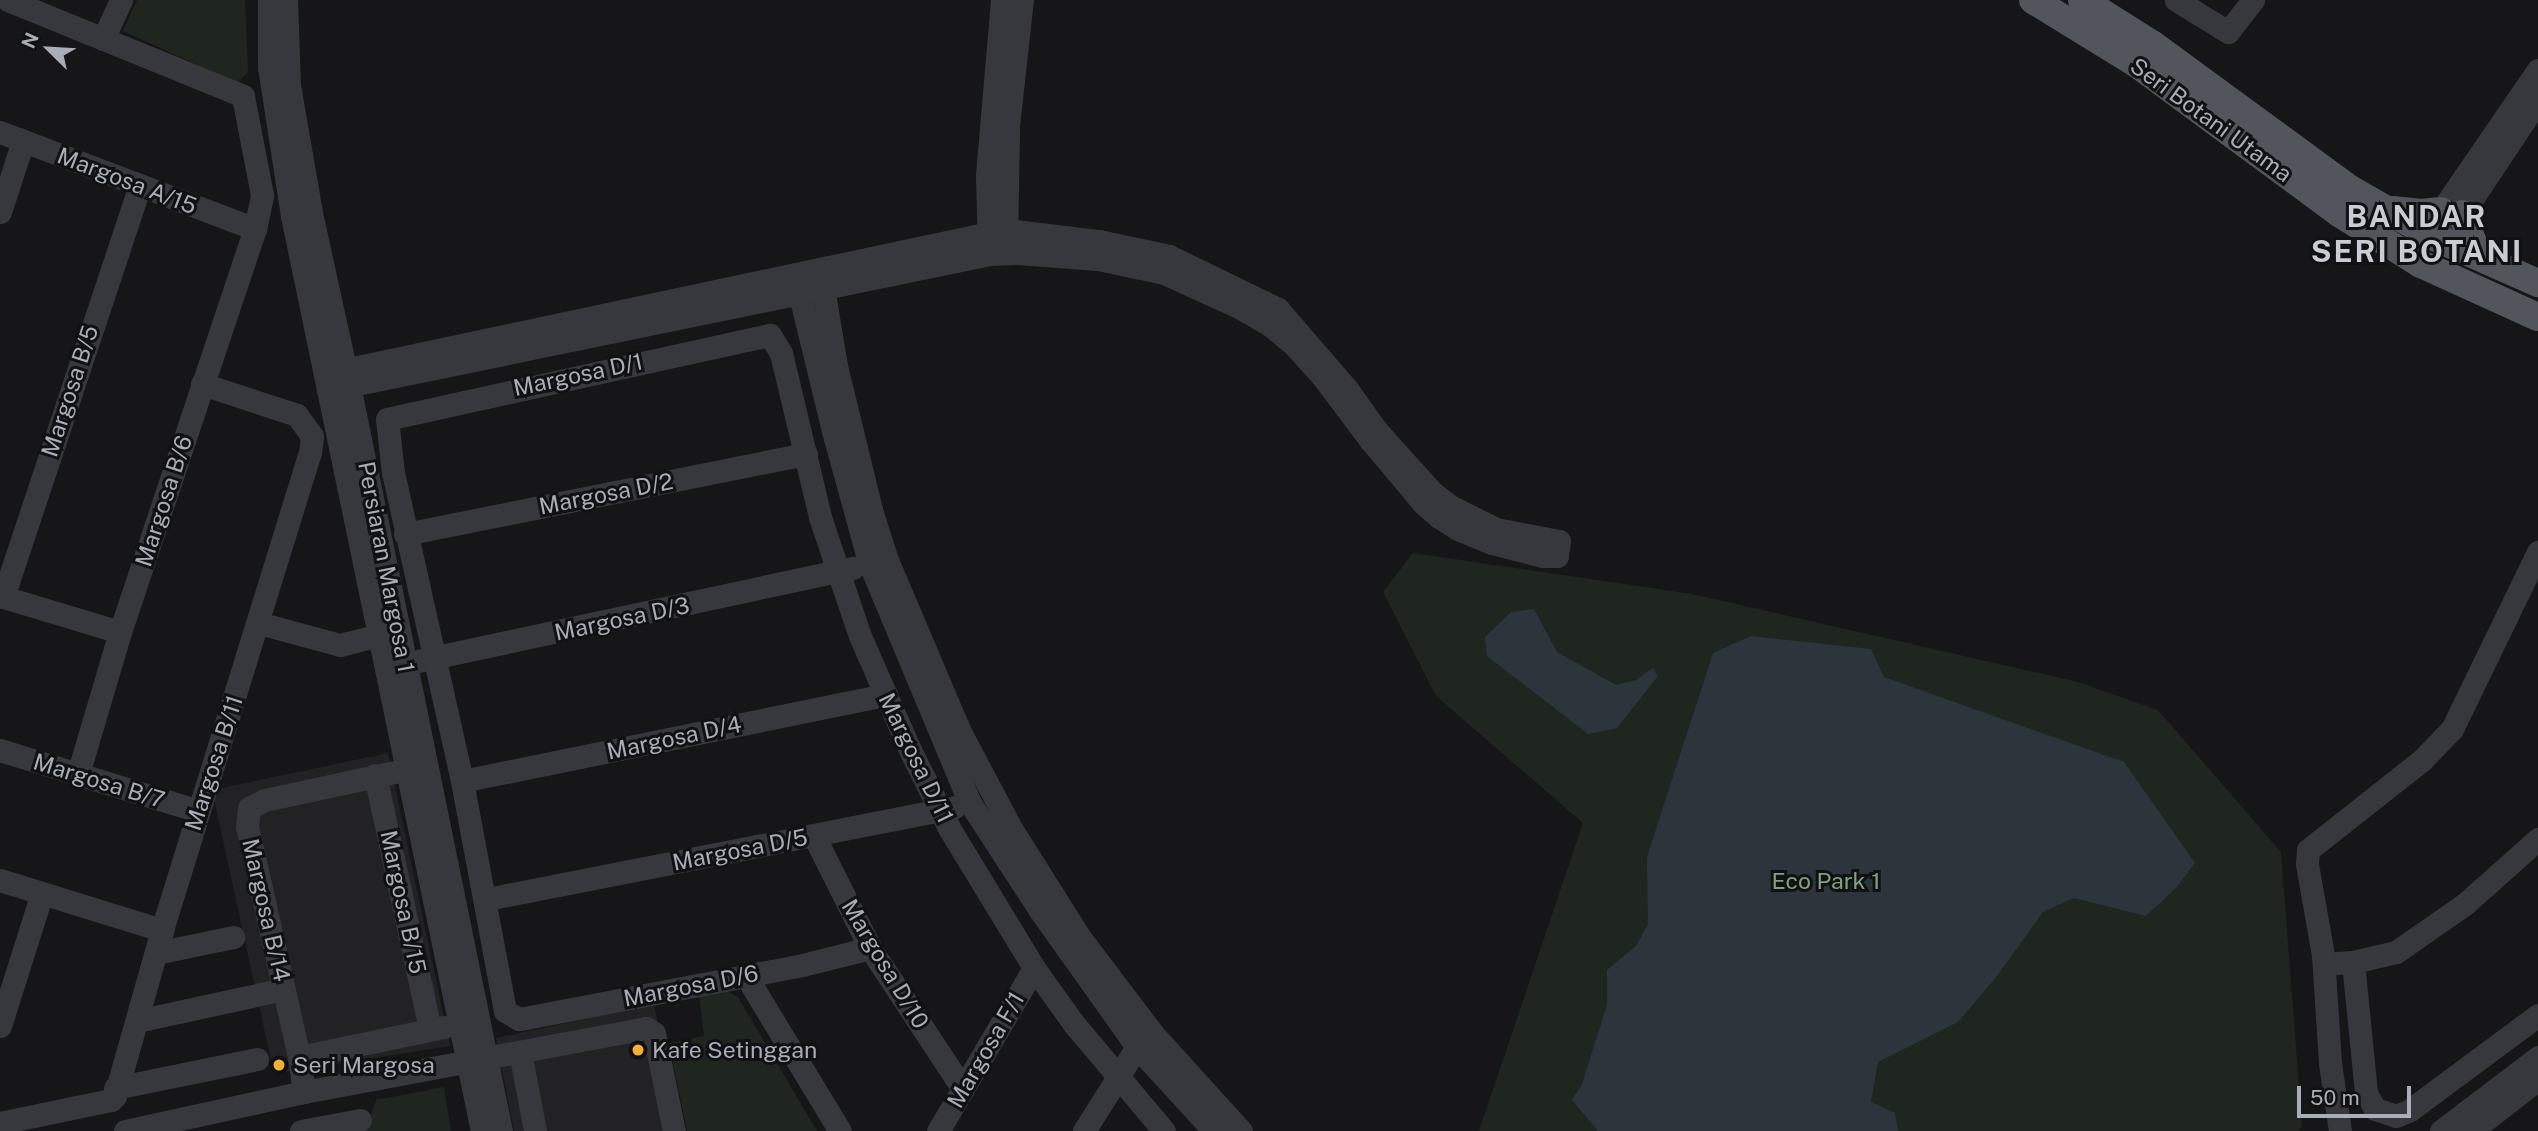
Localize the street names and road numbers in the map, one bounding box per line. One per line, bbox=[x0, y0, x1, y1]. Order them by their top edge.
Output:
street label: Seri Botani Utama bbox=[2125, 52, 2297, 188]
street label: Margosa A/15 bbox=[53, 142, 201, 220]
street label: Margosa B/5 bbox=[36, 322, 104, 460]
street label: Margosa D/1 bbox=[511, 348, 645, 402]
street label: Margosa B/6 bbox=[130, 432, 198, 570]
street label: Persiaran Margosa 1 bbox=[352, 459, 420, 675]
street label: Margosa D/2 bbox=[537, 467, 675, 521]
street label: Margosa D/3 bbox=[552, 591, 692, 647]
street label: Margosa D/11 bbox=[873, 688, 959, 828]
street label: Margosa B/11 bbox=[179, 692, 249, 834]
street label: Margosa D/4 bbox=[604, 710, 744, 766]
street label: Margosa B/7 bbox=[30, 748, 168, 814]
street label: Margosa D/5 bbox=[670, 823, 810, 877]
street label: Margosa B/15 bbox=[374, 828, 432, 976]
street label: Margosa B/14 bbox=[236, 836, 296, 984]
street label: Margosa D/10 bbox=[836, 894, 934, 1034]
street label: Margosa D/6 bbox=[621, 959, 761, 1013]
street label: Margosa F/1 bbox=[942, 987, 1030, 1113]

